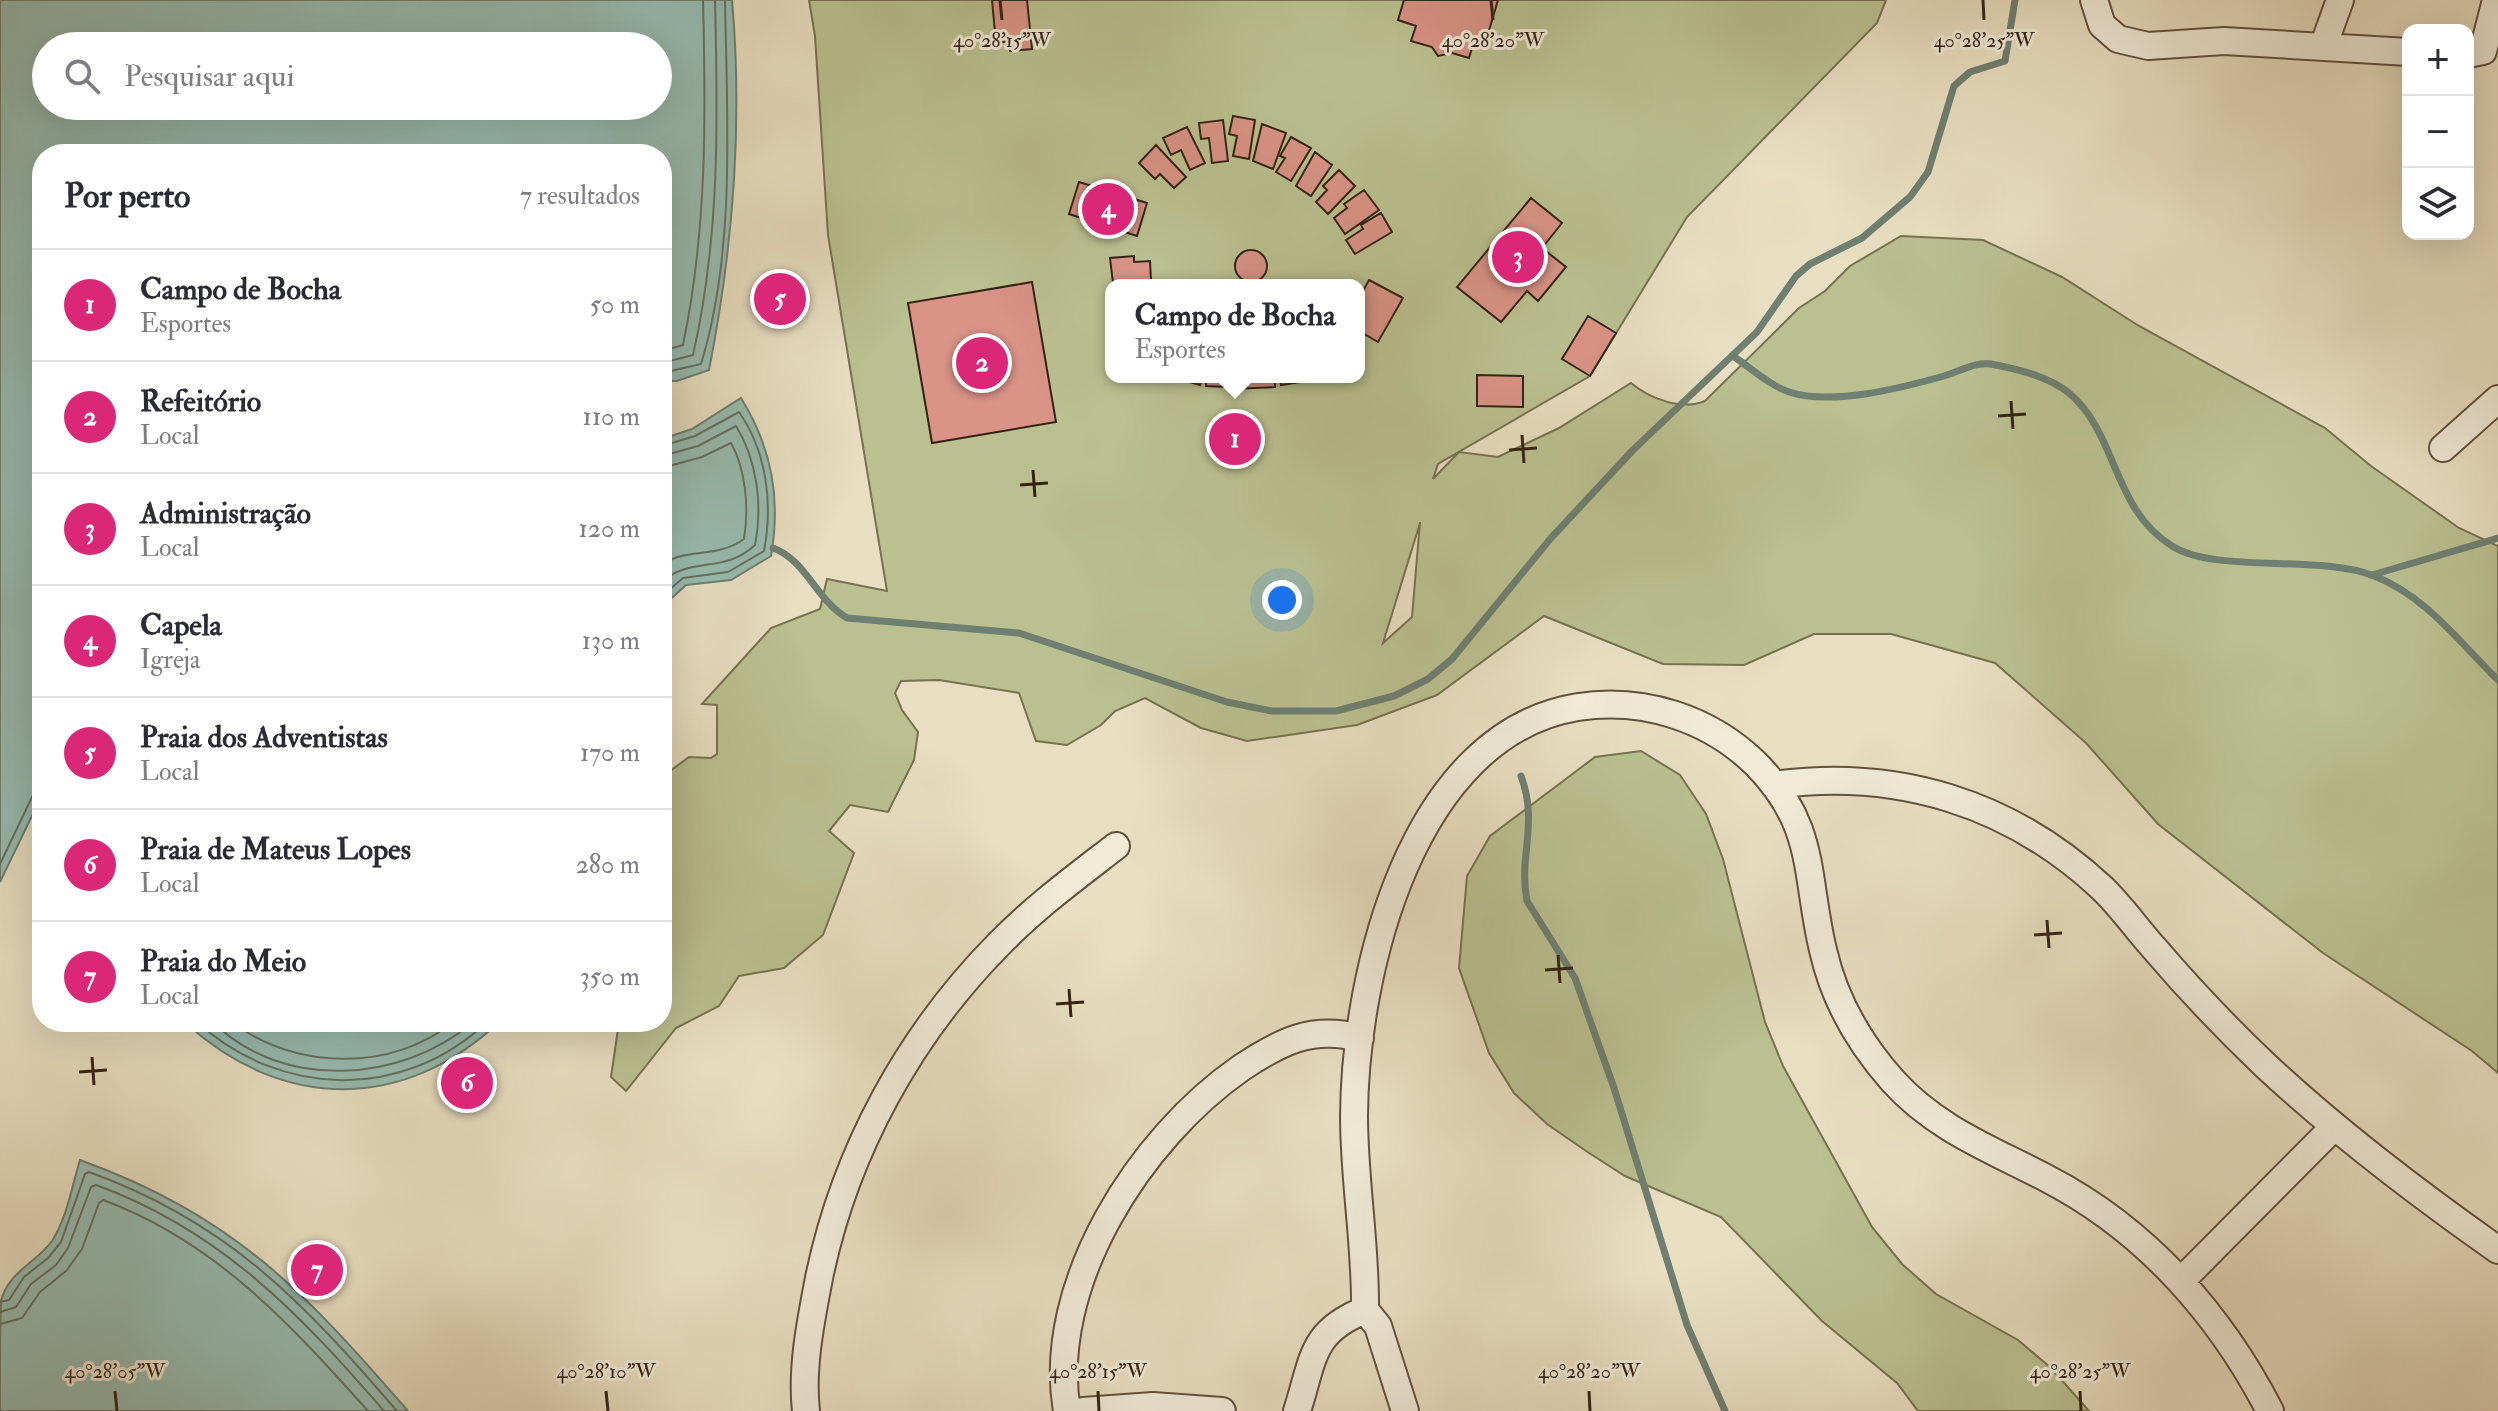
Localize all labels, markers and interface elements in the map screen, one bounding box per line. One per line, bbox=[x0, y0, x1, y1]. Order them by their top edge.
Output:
map controls bbox=[2402, 24, 2474, 240]
button: + bbox=[2402, 24, 2474, 96]
text: 40°28'15"W bbox=[953, 28, 1051, 53]
text: 40°28'20"W bbox=[1442, 28, 1545, 53]
text: 40°28'25"W bbox=[1934, 28, 2035, 53]
search box bbox=[32, 32, 672, 120]
icon: search bbox=[60, 54, 104, 98]
text: Pesquisar aqui bbox=[124, 58, 294, 95]
button: − bbox=[2402, 96, 2474, 168]
button: layers bbox=[2402, 168, 2474, 240]
text: Por perto bbox=[64, 175, 190, 218]
pin: 4 bbox=[1082, 179, 1134, 239]
text: 7 resultados bbox=[520, 180, 640, 212]
pin: 3 bbox=[1492, 227, 1544, 287]
pin: 5 bbox=[754, 269, 806, 329]
text: Campo de Bocha bbox=[140, 271, 341, 308]
popup bbox=[1105, 279, 1365, 383]
text: 1 bbox=[85, 289, 95, 321]
text: 50 m bbox=[590, 289, 640, 321]
text: Campo de Bocha bbox=[1134, 297, 1336, 334]
text: Esportes bbox=[140, 308, 231, 340]
pin: 2 bbox=[956, 333, 1008, 393]
text: Esportes bbox=[1134, 334, 1226, 366]
text: Refeitório bbox=[140, 383, 261, 420]
text: 2 bbox=[83, 401, 97, 433]
text: 110 m bbox=[583, 401, 640, 433]
pin: 1 bbox=[1209, 409, 1261, 469]
text: Local bbox=[140, 420, 199, 452]
text: Administração bbox=[140, 495, 311, 532]
text: 3 bbox=[85, 513, 95, 545]
text: 120 m bbox=[579, 513, 640, 545]
text: Local bbox=[140, 532, 199, 564]
your location bbox=[1262, 580, 1302, 620]
text: Capela bbox=[140, 607, 222, 644]
text: 4 bbox=[83, 625, 97, 657]
text: 130 m bbox=[582, 625, 640, 657]
text: Igreja bbox=[140, 644, 201, 676]
text: Praia dos Adventistas bbox=[140, 719, 388, 756]
text: 5 bbox=[84, 737, 96, 769]
text: 170 m bbox=[580, 737, 640, 769]
text: Local bbox=[140, 756, 199, 788]
text: Praia de Mateus Lopes bbox=[140, 831, 411, 868]
text: 6 bbox=[83, 849, 97, 881]
text: 280 m bbox=[576, 849, 640, 881]
text: Local bbox=[140, 868, 199, 900]
text: Praia do Meio bbox=[140, 943, 306, 980]
text: 7 bbox=[84, 961, 96, 993]
text: 350 m bbox=[580, 961, 640, 993]
text: Local bbox=[140, 980, 199, 1012]
pin: 6 bbox=[441, 1053, 493, 1113]
pin: 7 bbox=[291, 1240, 343, 1300]
text: 40°28'05"W bbox=[65, 1359, 166, 1384]
text: 40°28'10"W bbox=[556, 1359, 656, 1384]
text: 40°28'15"W bbox=[1049, 1359, 1147, 1384]
text: 40°28'20"W bbox=[1538, 1359, 1641, 1384]
text: 40°28'25"W bbox=[2030, 1359, 2131, 1384]

